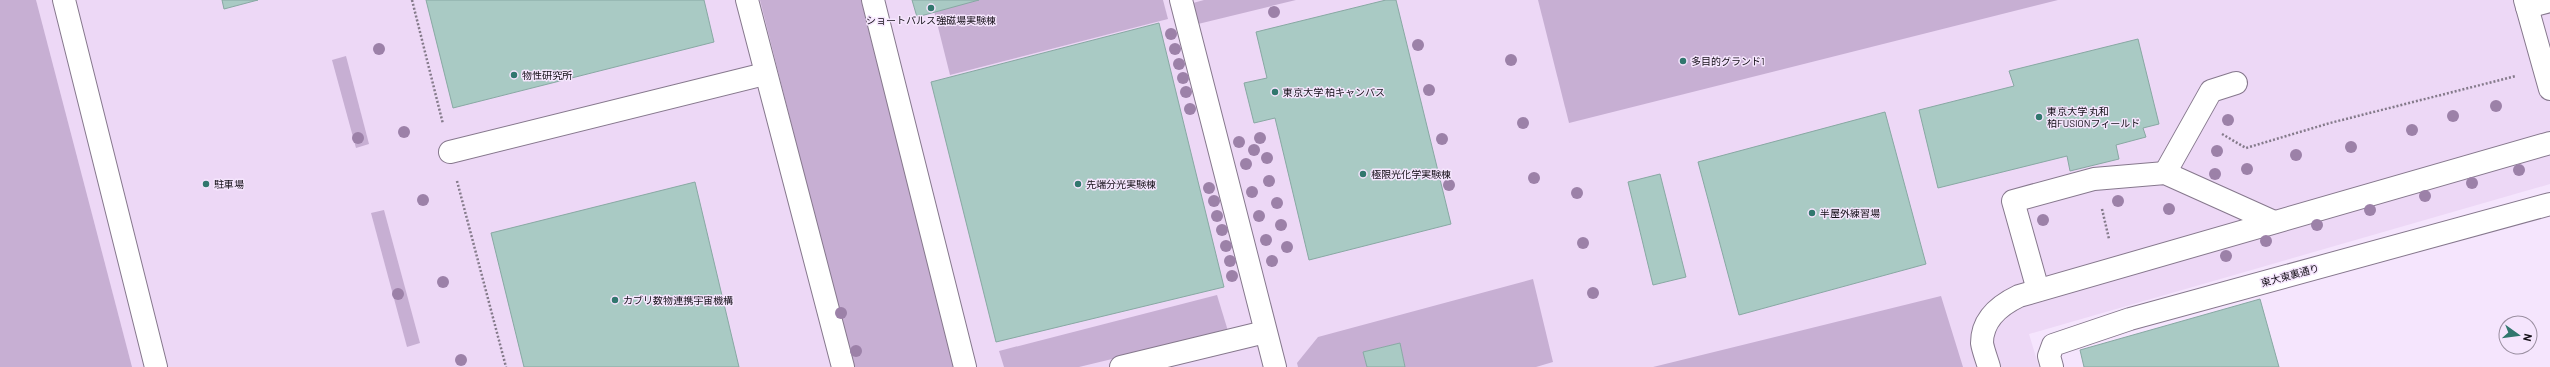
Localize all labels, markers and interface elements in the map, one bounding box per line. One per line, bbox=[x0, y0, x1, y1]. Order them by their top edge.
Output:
marker: ショートパルス強磁場実験棟 bbox=[926, 3, 936, 13]
place label: ショートパルス強磁場実験棟 bbox=[866, 14, 996, 26]
place label: 多目的グランド1 bbox=[1691, 55, 1765, 67]
marker: 多目的グランド1 bbox=[1678, 56, 1688, 66]
place label: 物性研究所 bbox=[522, 69, 572, 81]
marker: 物性研究所 bbox=[509, 70, 519, 80]
place label: 東京大学 柏キャンパス bbox=[1283, 86, 1385, 98]
marker: 東京大学 柏キャンパス bbox=[1270, 87, 1280, 97]
place label: 東京大学 丸和 柏FUSIONフィールド bbox=[2047, 105, 2140, 129]
marker: 東京大学 丸和 柏FUSIONフィールド bbox=[2034, 112, 2044, 122]
place label: 極限光化学実験棟 bbox=[1371, 168, 1451, 180]
marker: 極限光化学実験棟 bbox=[1358, 169, 1368, 179]
place label: 駐車場 bbox=[214, 178, 244, 190]
place label: 先端分光実験棟 bbox=[1086, 178, 1156, 190]
marker: 駐車場 bbox=[201, 179, 211, 189]
marker: 先端分光実験棟 bbox=[1073, 179, 1083, 189]
place label: 半屋外練習場 bbox=[1820, 207, 1880, 219]
marker: 半屋外練習場 bbox=[1807, 208, 1817, 218]
street label: 東大東裏通り bbox=[2259, 261, 2321, 289]
place label: カブリ数物連携宇宙機構 bbox=[623, 294, 733, 306]
marker: カブリ数物連携宇宙機構 bbox=[610, 295, 620, 305]
north arrow bbox=[2498, 315, 2538, 355]
text: N bbox=[2521, 332, 2535, 343]

